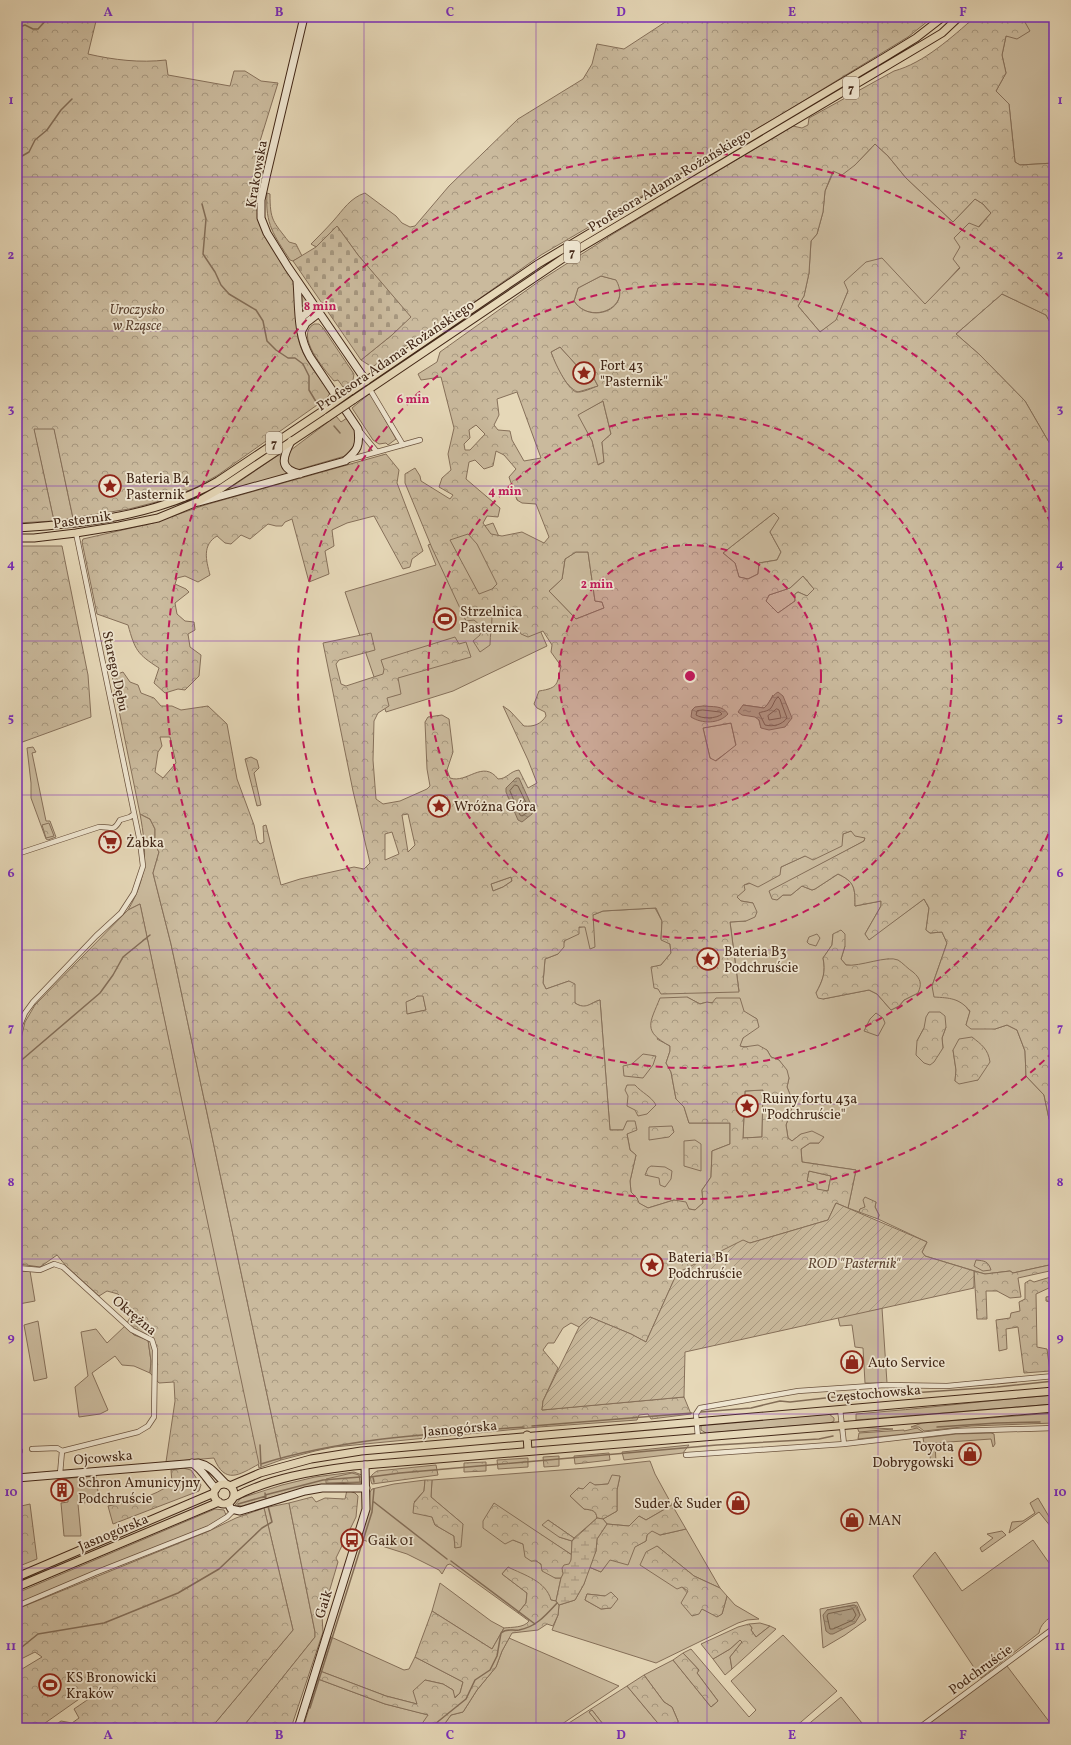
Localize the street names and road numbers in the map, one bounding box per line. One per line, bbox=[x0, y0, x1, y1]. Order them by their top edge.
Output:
road number: 7 bbox=[843, 77, 859, 99]
street label: Profesora Adama Rożańskiego bbox=[585, 125, 755, 238]
street label: Krakowska bbox=[242, 139, 273, 210]
road number: 7 bbox=[564, 241, 580, 263]
street label: Profesora Adama Rożańskiego bbox=[313, 296, 479, 416]
road number: 7 bbox=[266, 432, 282, 454]
street label: Pasternik bbox=[52, 507, 113, 534]
street label: Starego Dębu bbox=[97, 629, 132, 713]
street label: Okrężna bbox=[108, 1292, 160, 1340]
street label: Częstochowska bbox=[826, 1381, 922, 1408]
street label: Jasnogórska bbox=[422, 1417, 498, 1442]
street label: Ojcowska bbox=[73, 1446, 133, 1471]
street label: Jasnogórska bbox=[76, 1510, 152, 1557]
street label: Gaik bbox=[311, 1587, 338, 1621]
street label: Podchruście bbox=[945, 1640, 1017, 1700]

